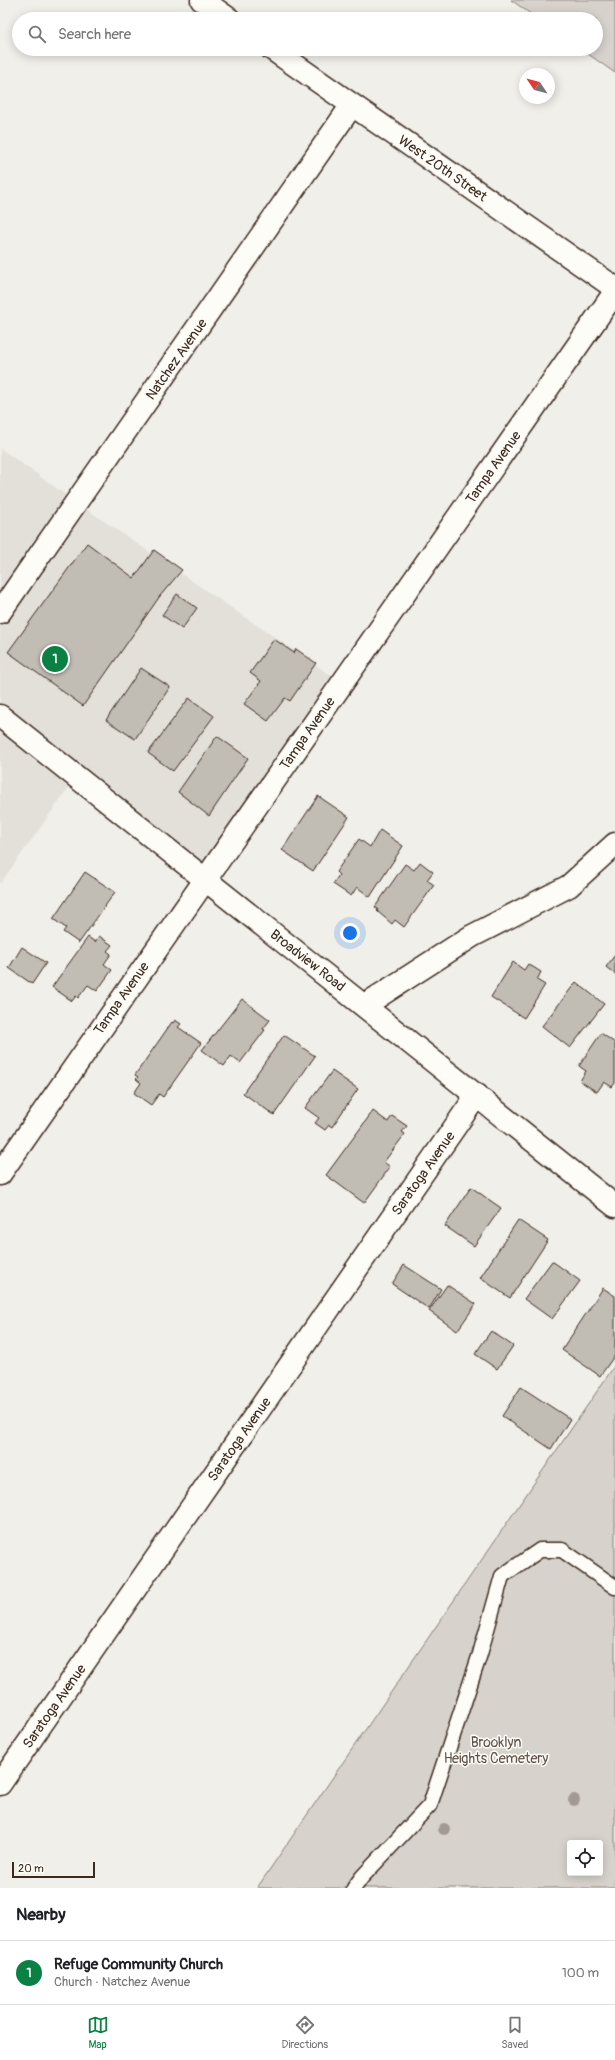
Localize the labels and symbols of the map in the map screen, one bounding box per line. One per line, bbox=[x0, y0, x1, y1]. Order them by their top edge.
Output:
north arrow bbox=[519, 68, 555, 104]
street label: West 20th Street bbox=[395, 132, 491, 206]
street label: Natchez Avenue bbox=[142, 315, 211, 403]
street label: Tampa Avenue bbox=[462, 427, 525, 507]
pin: 1 bbox=[42, 644, 68, 674]
street label: Tampa Avenue bbox=[276, 693, 339, 773]
your location bbox=[340, 923, 360, 943]
street label: Broadview Road bbox=[267, 926, 349, 995]
street label: Tampa Avenue bbox=[90, 958, 153, 1038]
street label: Saratoga Avenue bbox=[388, 1128, 459, 1219]
street label: Saratoga Avenue bbox=[204, 1394, 275, 1485]
street label: Saratoga Avenue bbox=[19, 1661, 90, 1752]
park label: Brooklyn Heights Cemetery bbox=[444, 1734, 548, 1767]
scale bar bbox=[12, 1860, 95, 1879]

